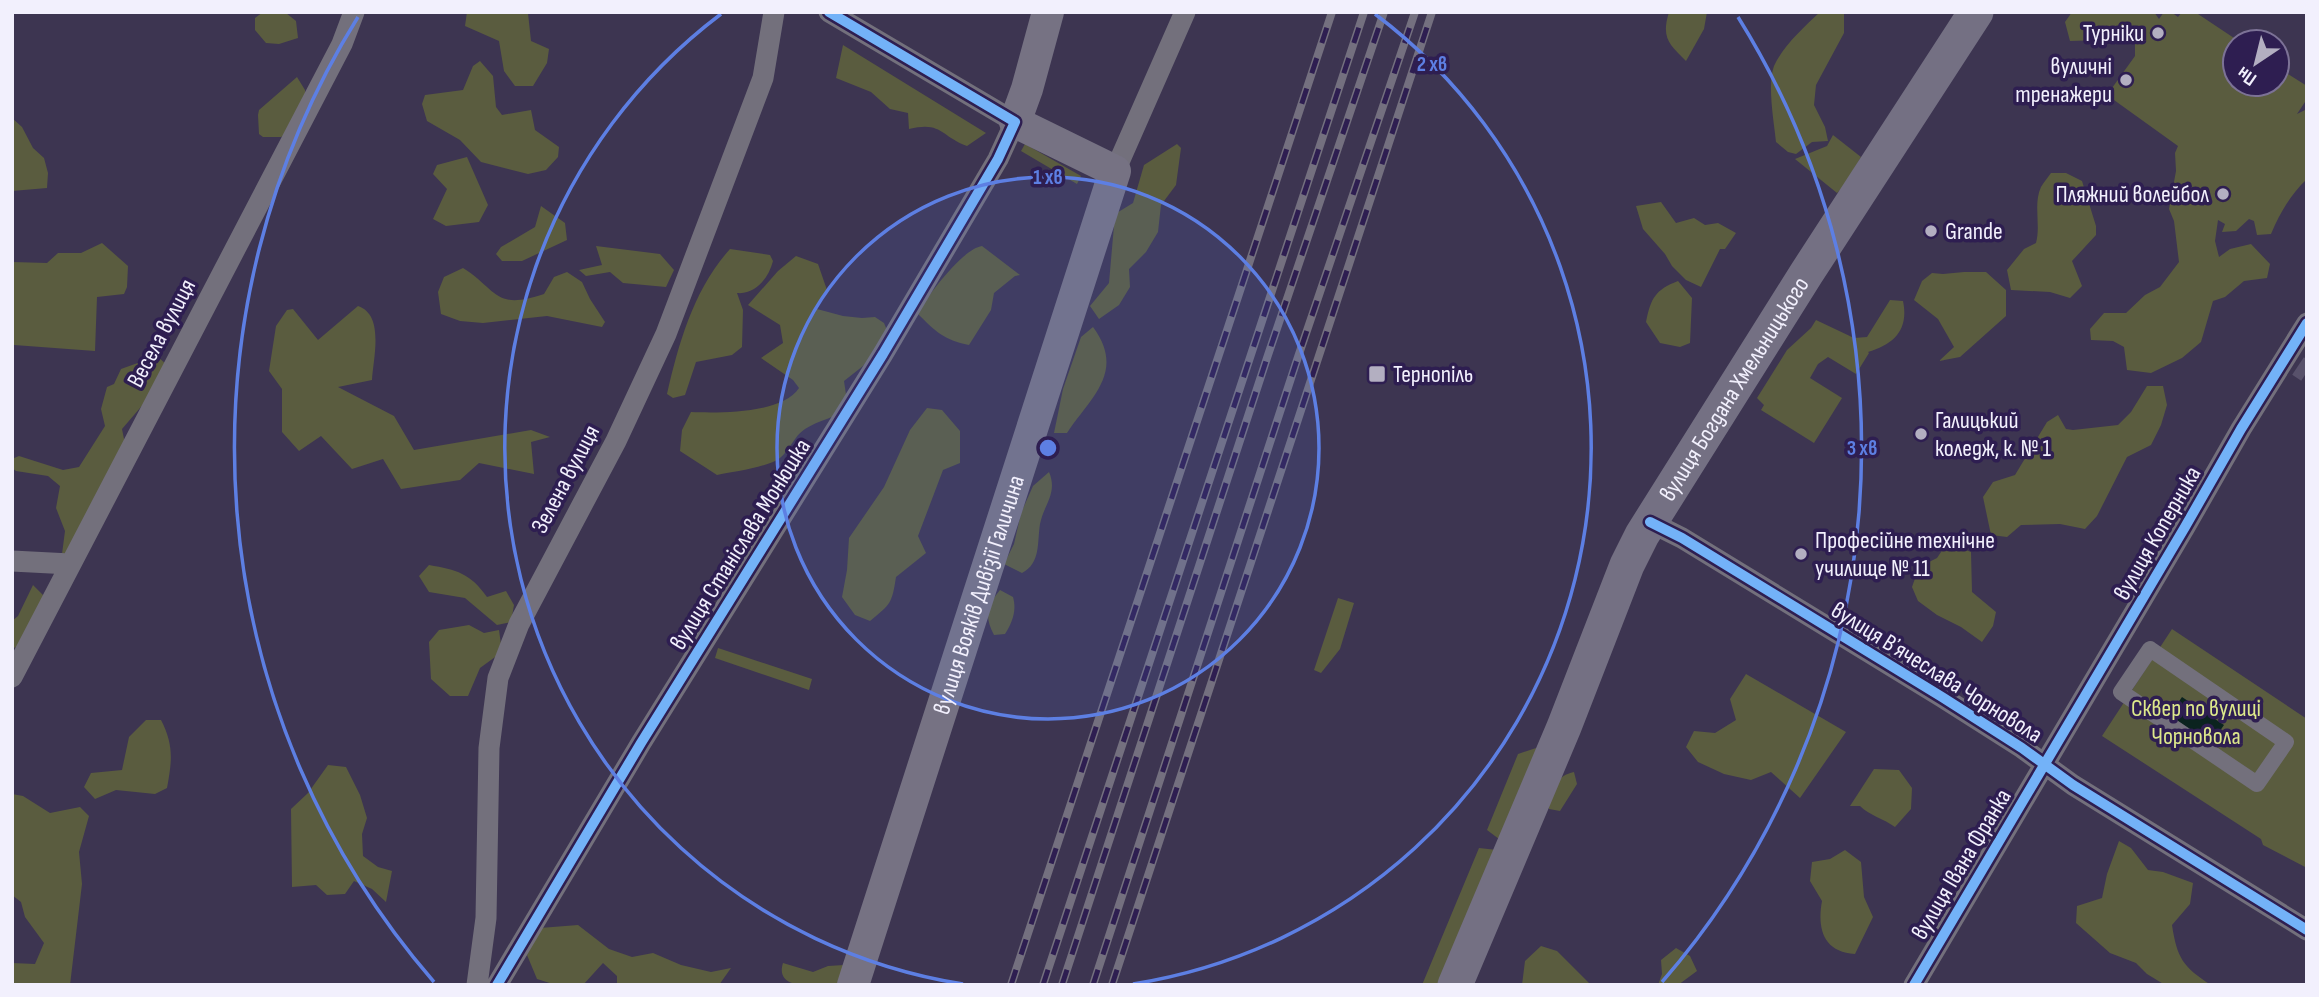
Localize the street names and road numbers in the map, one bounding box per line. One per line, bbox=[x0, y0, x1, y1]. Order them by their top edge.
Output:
street label: вулиця Богдана Хмельницького bbox=[1653, 272, 1815, 507]
street label: Весела вулиця bbox=[121, 274, 202, 392]
street label: Зелена вулиця bbox=[525, 420, 606, 538]
street label: вулиця Станіслава Монюшка bbox=[664, 433, 817, 655]
street label: вулиця Коперника bbox=[2108, 461, 2207, 605]
street label: вулиця Вояків Дивізії Галичина bbox=[927, 472, 1031, 718]
street label: вулиця Вʼячеслава Чорновола bbox=[1826, 596, 2048, 749]
street label: вулиця Івана Франка bbox=[1905, 784, 2018, 945]

